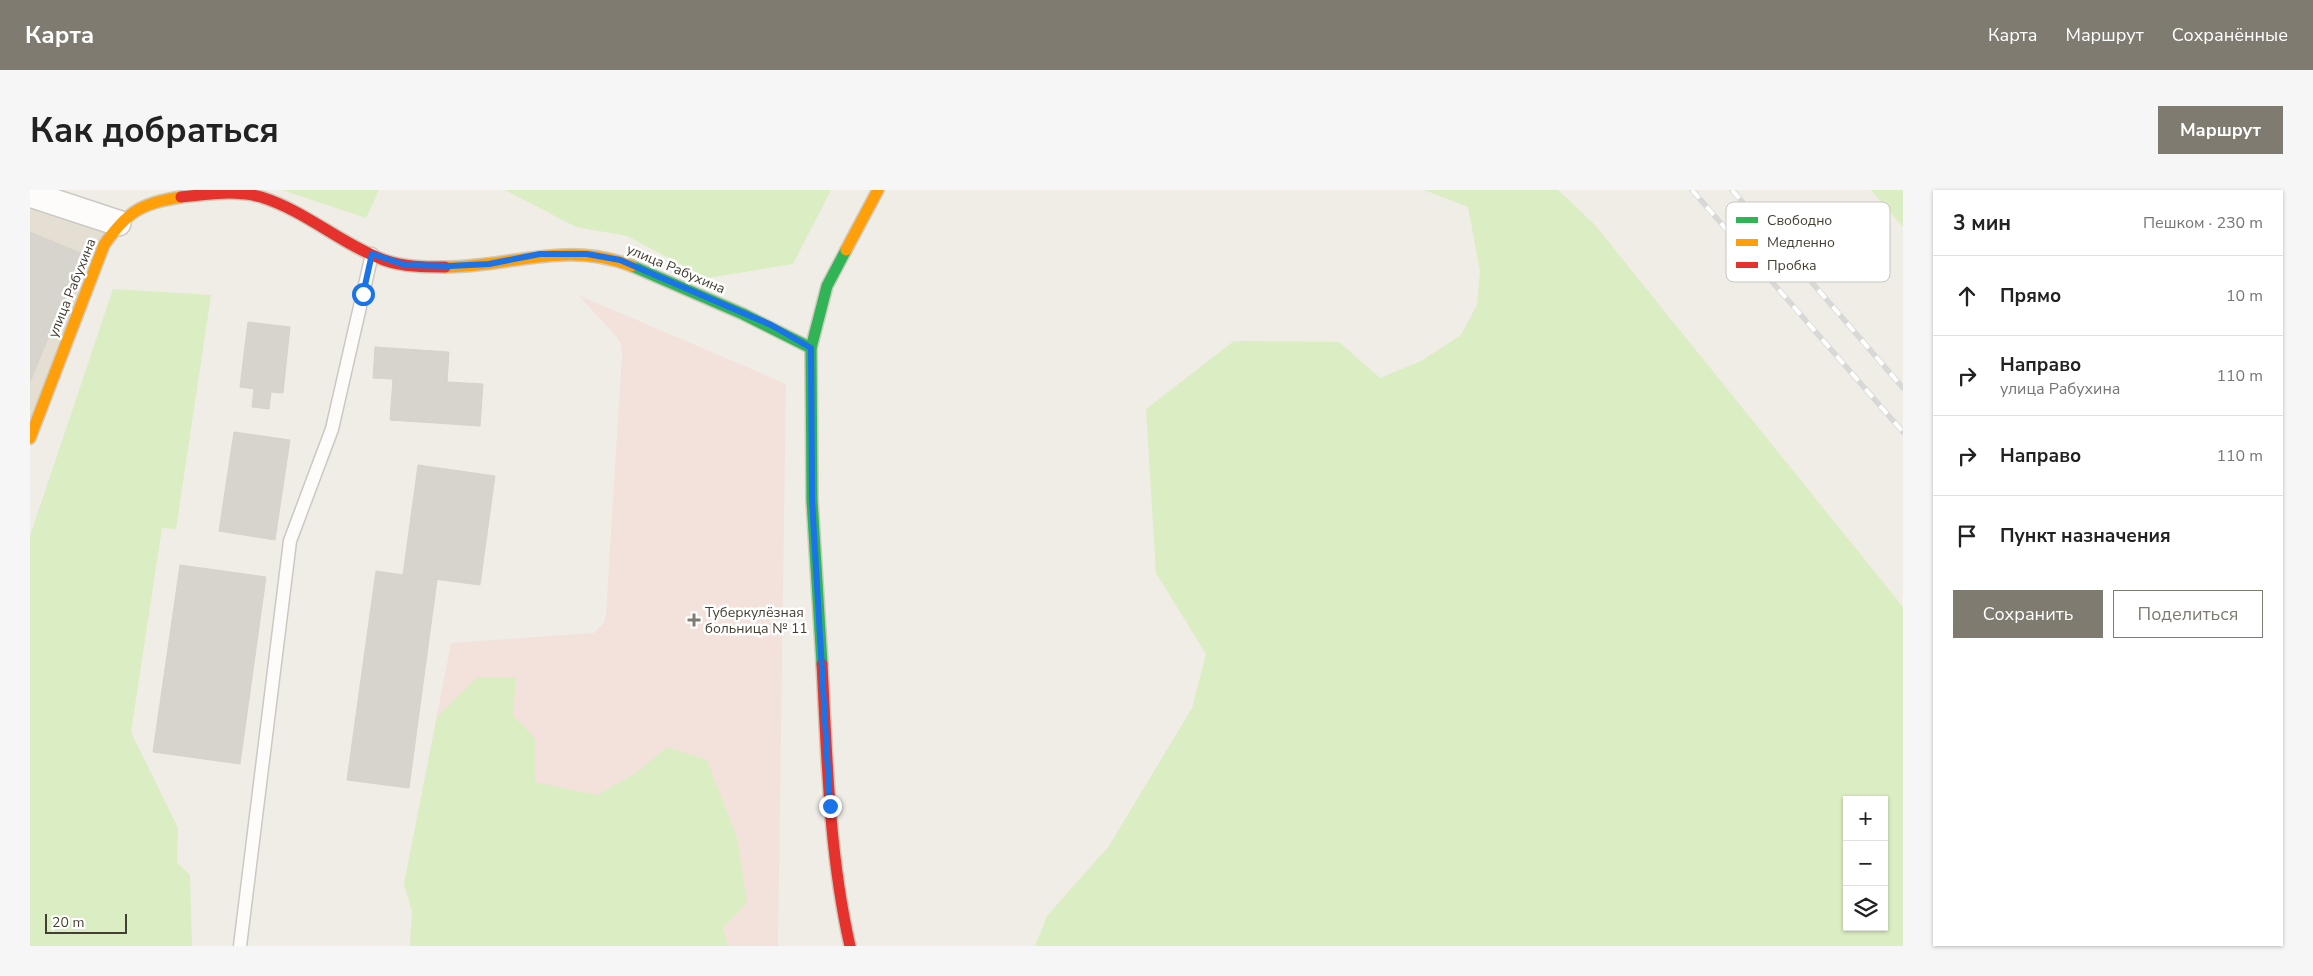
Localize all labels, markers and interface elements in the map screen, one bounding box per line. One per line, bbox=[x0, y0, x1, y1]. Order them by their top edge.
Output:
text: Карта bbox=[25, 19, 94, 51]
text: Карта bbox=[1988, 23, 2038, 47]
text: Маршрут bbox=[2066, 23, 2144, 47]
text: Сохранённые bbox=[2172, 23, 2288, 47]
button: Маршрут bbox=[2158, 106, 2283, 154]
text: Как добраться bbox=[30, 107, 279, 154]
legend bbox=[1726, 202, 1890, 282]
text: 3 мин bbox=[1953, 209, 2011, 237]
text: Свободно bbox=[1767, 211, 1832, 230]
text: Пешком · 230 m bbox=[2143, 212, 2263, 234]
text: Медленно bbox=[1767, 233, 1835, 252]
street label: улица Рабухина bbox=[43, 236, 101, 340]
street label: улица Рабухина bbox=[624, 240, 728, 298]
text: Пробка bbox=[1767, 256, 1817, 275]
icon: ahead bbox=[1953, 282, 1981, 310]
route start bbox=[352, 283, 375, 306]
text: Прямо bbox=[2000, 283, 2061, 309]
text: 10 m bbox=[2226, 285, 2263, 307]
text: Направо bbox=[2000, 352, 2081, 378]
icon: right bbox=[1953, 362, 1981, 390]
text: 110 m bbox=[2216, 365, 2263, 387]
text: улица Рабухина bbox=[2000, 378, 2120, 400]
icon: right bbox=[1953, 442, 1981, 470]
text: Направо bbox=[2000, 443, 2081, 469]
text: 110 m bbox=[2216, 445, 2263, 467]
icon: arrive bbox=[1953, 522, 1981, 550]
text: Пункт назначения bbox=[2000, 523, 2171, 549]
button: Сохранить bbox=[1953, 590, 2103, 638]
button: Поделиться bbox=[2113, 590, 2263, 638]
place label: Туберкулёзная больница № 11 bbox=[705, 603, 808, 638]
marker: Туберкулёзная больница № 11 bbox=[687, 613, 701, 627]
route end bbox=[819, 795, 842, 818]
map controls bbox=[1843, 796, 1888, 931]
button: + bbox=[1843, 796, 1888, 841]
button: − bbox=[1843, 841, 1888, 886]
button: layers bbox=[1843, 886, 1888, 931]
scale bar bbox=[45, 911, 128, 934]
text: 20 m bbox=[52, 913, 84, 932]

